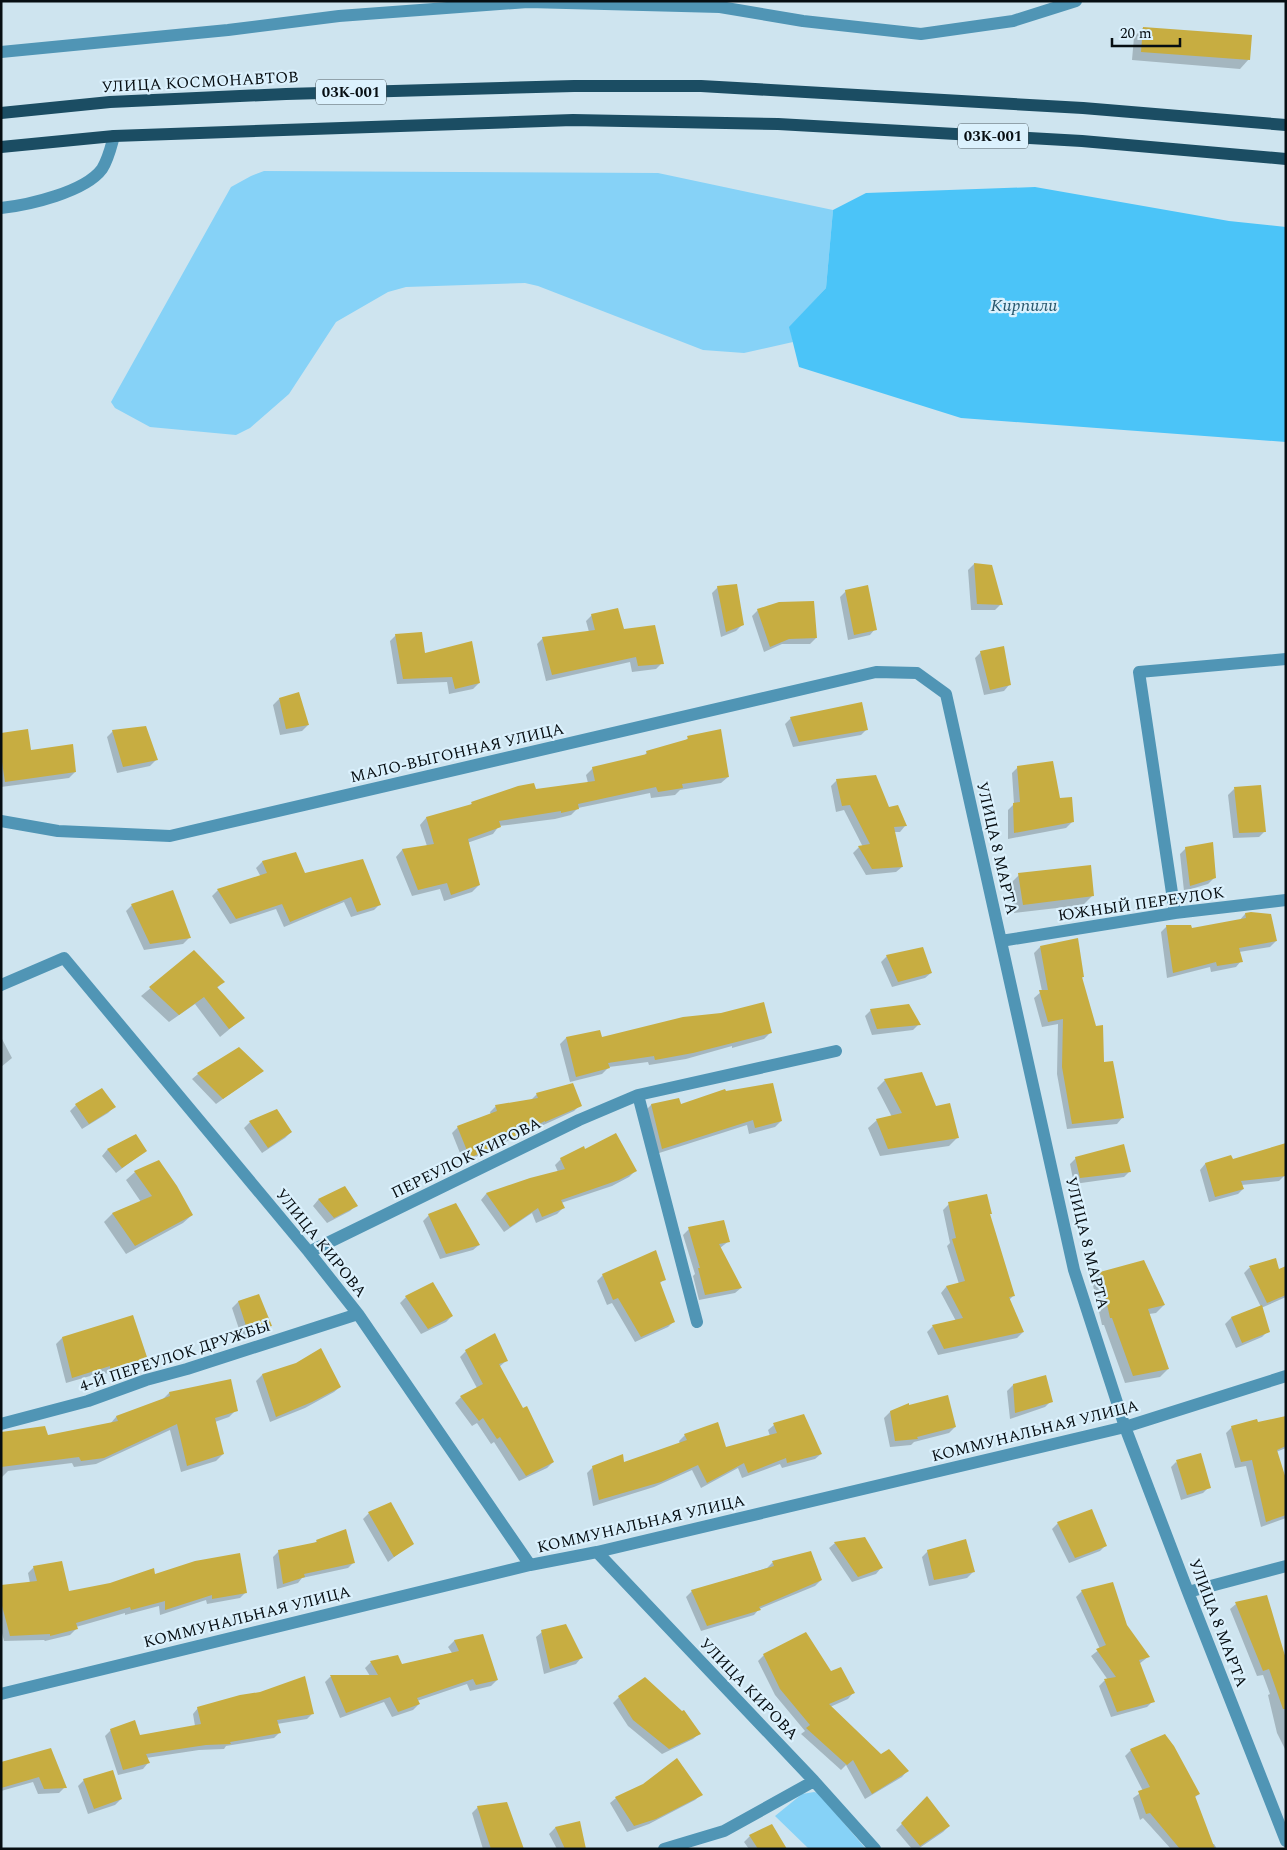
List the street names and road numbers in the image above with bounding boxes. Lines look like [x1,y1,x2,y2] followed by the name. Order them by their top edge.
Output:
[101,65,299,99] street label: УЛИЦА КОСМОНАВТОВ
[316,80,386,104] road number: 03К-001
[958,124,1028,148] road number: 03К-001
[348,717,566,789] street label: МАЛО-ВЫГОННАЯ УЛИЦА
[970,779,1024,917] street label: УЛИЦА 8 МАРТА
[1056,880,1226,928] street label: ЮЖНЫЙ ПЕРЕУЛОК
[387,1111,545,1205] street label: ПЕРЕУЛОК КИРОВА
[1059,1174,1115,1312] street label: УЛИЦА 8 МАРТА
[269,1183,373,1303] street label: УЛИЦА КИРОВА
[76,1314,274,1398] street label: 4-Й ПЕРЕУЛОК ДРУЖБЫ
[929,1394,1141,1468] street label: КОММУНАЛЬНАЯ УЛИЦА
[535,1488,747,1560] street label: КОММУНАЛЬНАЯ УЛИЦА
[1182,1555,1254,1691] street label: УЛИЦА 8 МАРТА
[141,1580,353,1654] street label: КОММУНАЛЬНАЯ УЛИЦА
[694,1632,804,1746] street label: УЛИЦА КИРОВА

